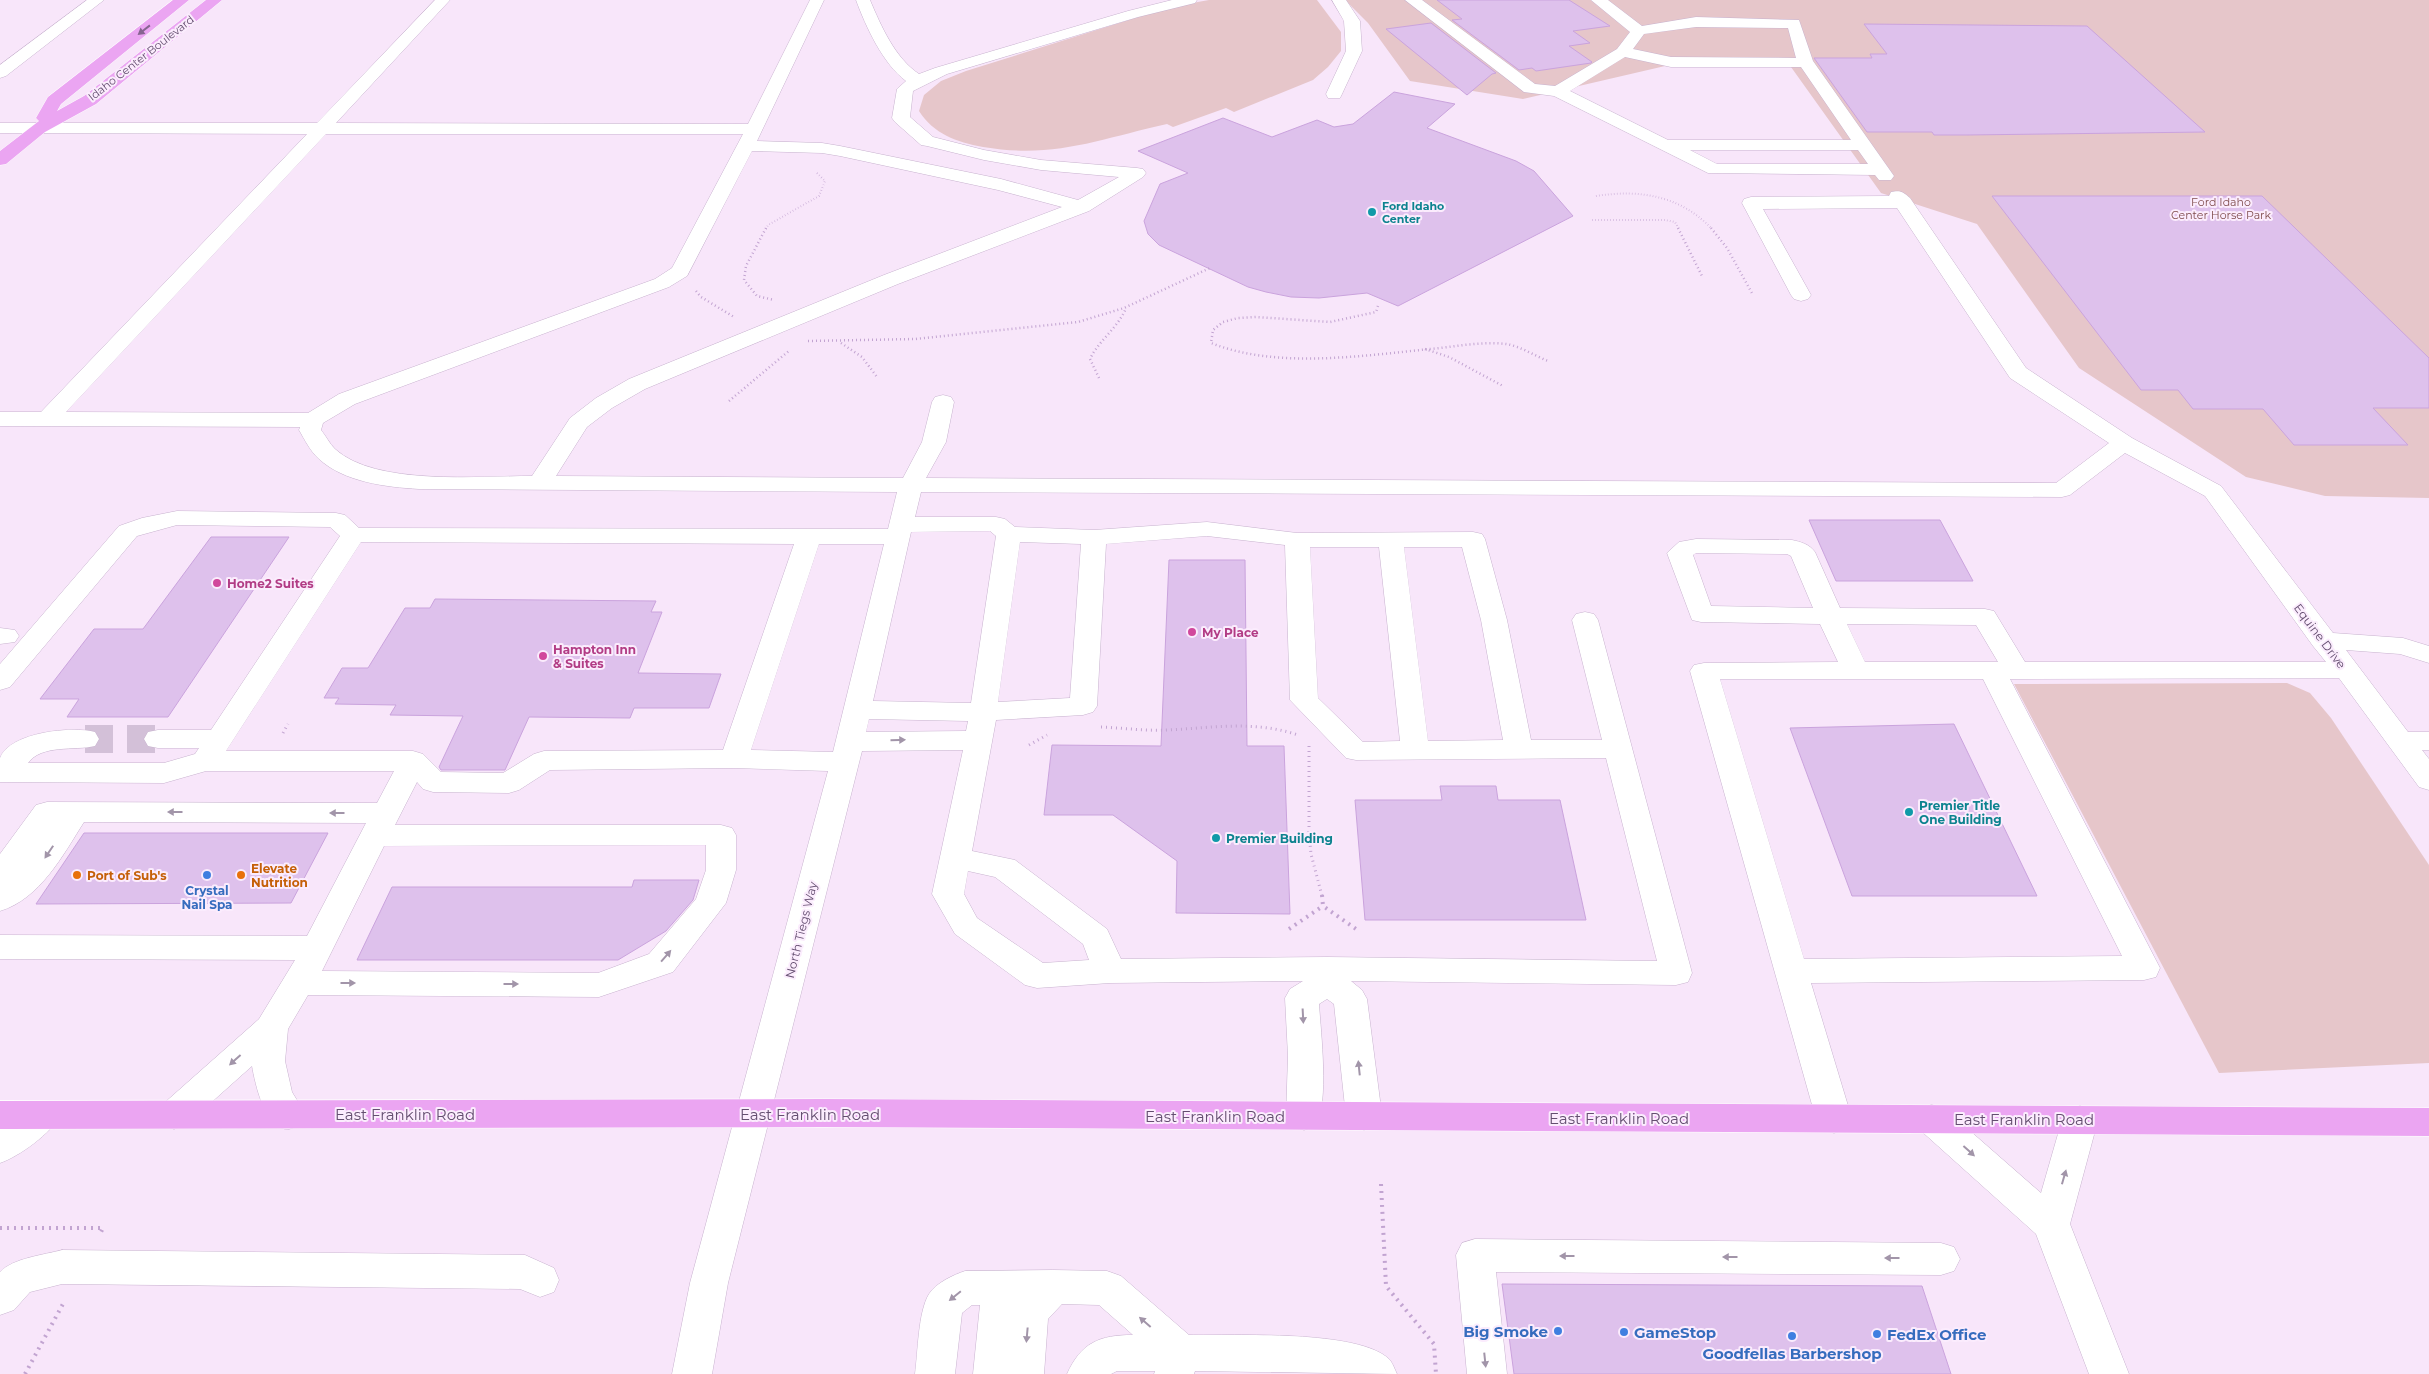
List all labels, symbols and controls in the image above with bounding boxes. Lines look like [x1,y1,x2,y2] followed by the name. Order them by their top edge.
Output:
[85,12,197,104] street label: Idaho Center Boulevard
[138,25,151,36] one-way arrow
[2171,195,2271,222] park label: Ford Idaho Center Horse Park
[1382,199,1444,226] place label: Ford Idaho Center
[1366,206,1378,218] marker: Ford Idaho Center
[227,576,314,591] place label: Home2 Suites
[211,577,223,589] marker: Home2 Suites
[2291,601,2349,671] street label: Equine Drive
[1202,625,1259,640] place label: My Place
[1186,626,1198,638] marker: My Place
[553,642,636,671] place label: Hampton Inn & Suites
[537,650,549,662] marker: Hampton Inn & Suites
[891,736,907,744] one-way arrow
[1919,798,2002,827] place label: Premier Title One Building
[1903,806,1915,818] marker: Premier Title One Building
[167,808,183,816] one-way arrow
[329,809,345,817] one-way arrow
[1226,831,1333,846] place label: Premier Building
[1210,832,1222,844] marker: Premier Building
[44,846,54,859] one-way arrow
[251,861,308,890] place label: Elevate Nutrition
[87,868,167,883] place label: Port of Sub's
[71,869,83,881] marker: Port of Sub's
[201,869,213,881] marker: Crystal Nail Spa
[235,869,247,881] marker: Elevate Nutrition
[782,880,820,980] street label: North Tiegs Way
[182,883,232,912] place label: Crystal Nail Spa
[661,950,672,963] one-way arrow
[340,979,356,987] one-way arrow
[503,980,519,988] one-way arrow
[1299,1008,1307,1024] one-way arrow
[228,1055,241,1066] one-way arrow
[1355,1060,1363,1076] one-way arrow
[335,1105,475,1124] street label: East Franklin Road
[740,1105,880,1124] street label: East Franklin Road
[1145,1107,1285,1126] street label: East Franklin Road
[1549,1109,1689,1128] street label: East Franklin Road
[1954,1110,2094,1129] street label: East Franklin Road
[1962,1145,1974,1157] one-way arrow
[2060,1169,2068,1184] one-way arrow
[1559,1252,1575,1260] one-way arrow
[1721,1253,1737,1261] one-way arrow
[1884,1254,1900,1262] one-way arrow
[949,1290,962,1301] one-way arrow
[1139,1316,1152,1327] one-way arrow
[1463,1322,1548,1341] place label: Big Smoke
[1634,1323,1716,1342] place label: GameStop
[1552,1325,1564,1337] marker: Big Smoke
[1887,1325,1986,1344] place label: FedEx Office
[1618,1326,1630,1338] marker: GameStop
[1023,1328,1031,1344] one-way arrow
[1871,1328,1883,1340] marker: FedEx Office
[1786,1330,1798,1342] marker: Goodfellas Barbershop
[1702,1344,1882,1363] place label: Goodfellas Barbershop
[1482,1353,1490,1369] one-way arrow

